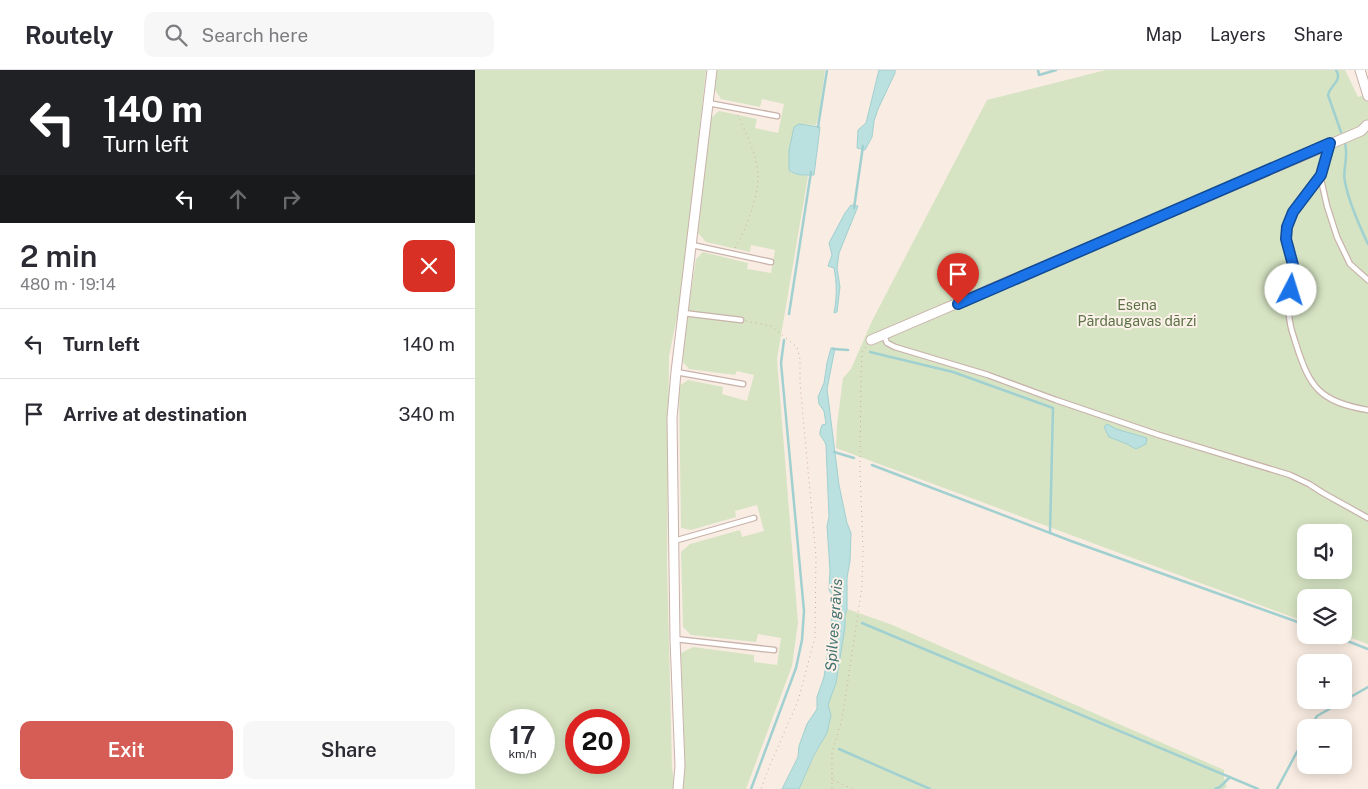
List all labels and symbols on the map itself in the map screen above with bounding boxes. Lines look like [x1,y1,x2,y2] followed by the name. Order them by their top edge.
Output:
[937,253,979,304] pin
[1264,263,1316,315] position arrow
[1078,297,1196,329] park label: Esena Pārdaugavas dārzi
[822,578,845,672] water label: Spilves grāvis
[565,709,630,774] speed limit sign: 20

